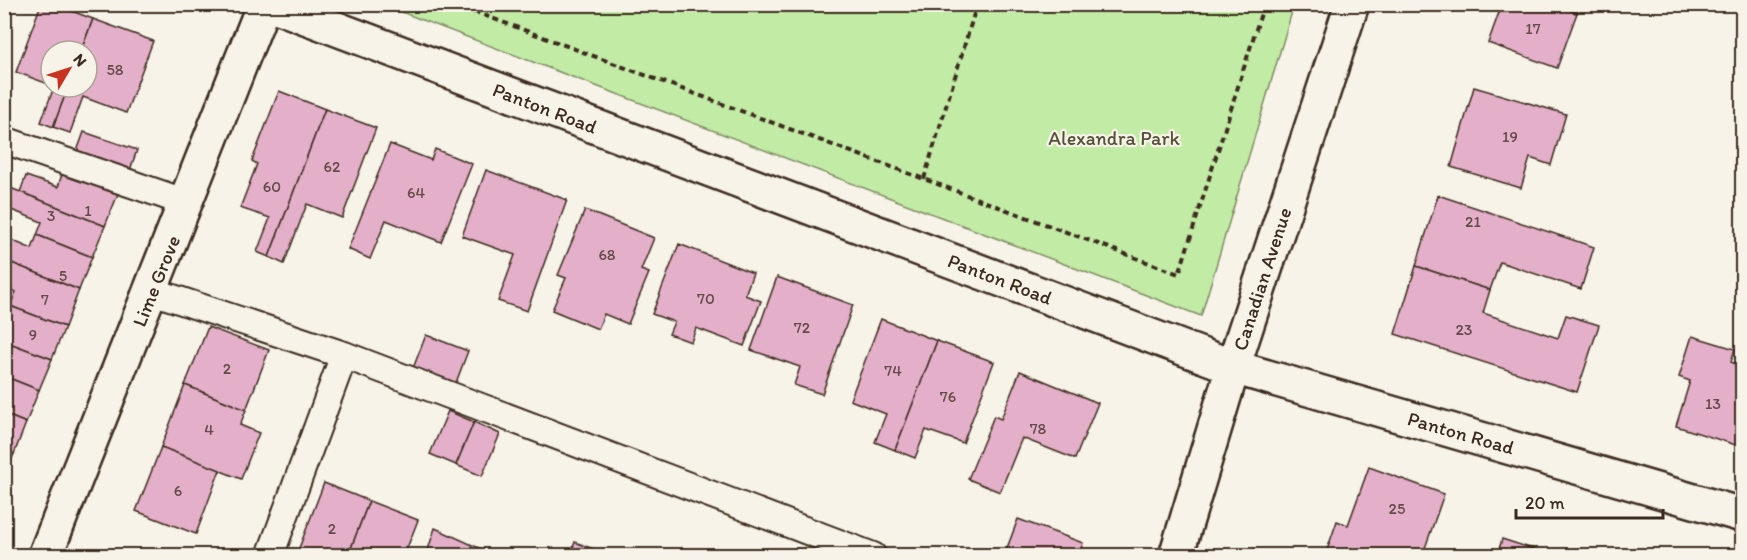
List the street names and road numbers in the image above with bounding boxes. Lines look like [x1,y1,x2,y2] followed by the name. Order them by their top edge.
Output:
[489,77,601,139] street label: Panton Road
[1228,204,1296,354] street label: Canadian Avenue
[127,232,185,330] street label: Lime Grove
[944,248,1056,310] street label: Panton Road
[1405,406,1517,460] street label: Panton Road

